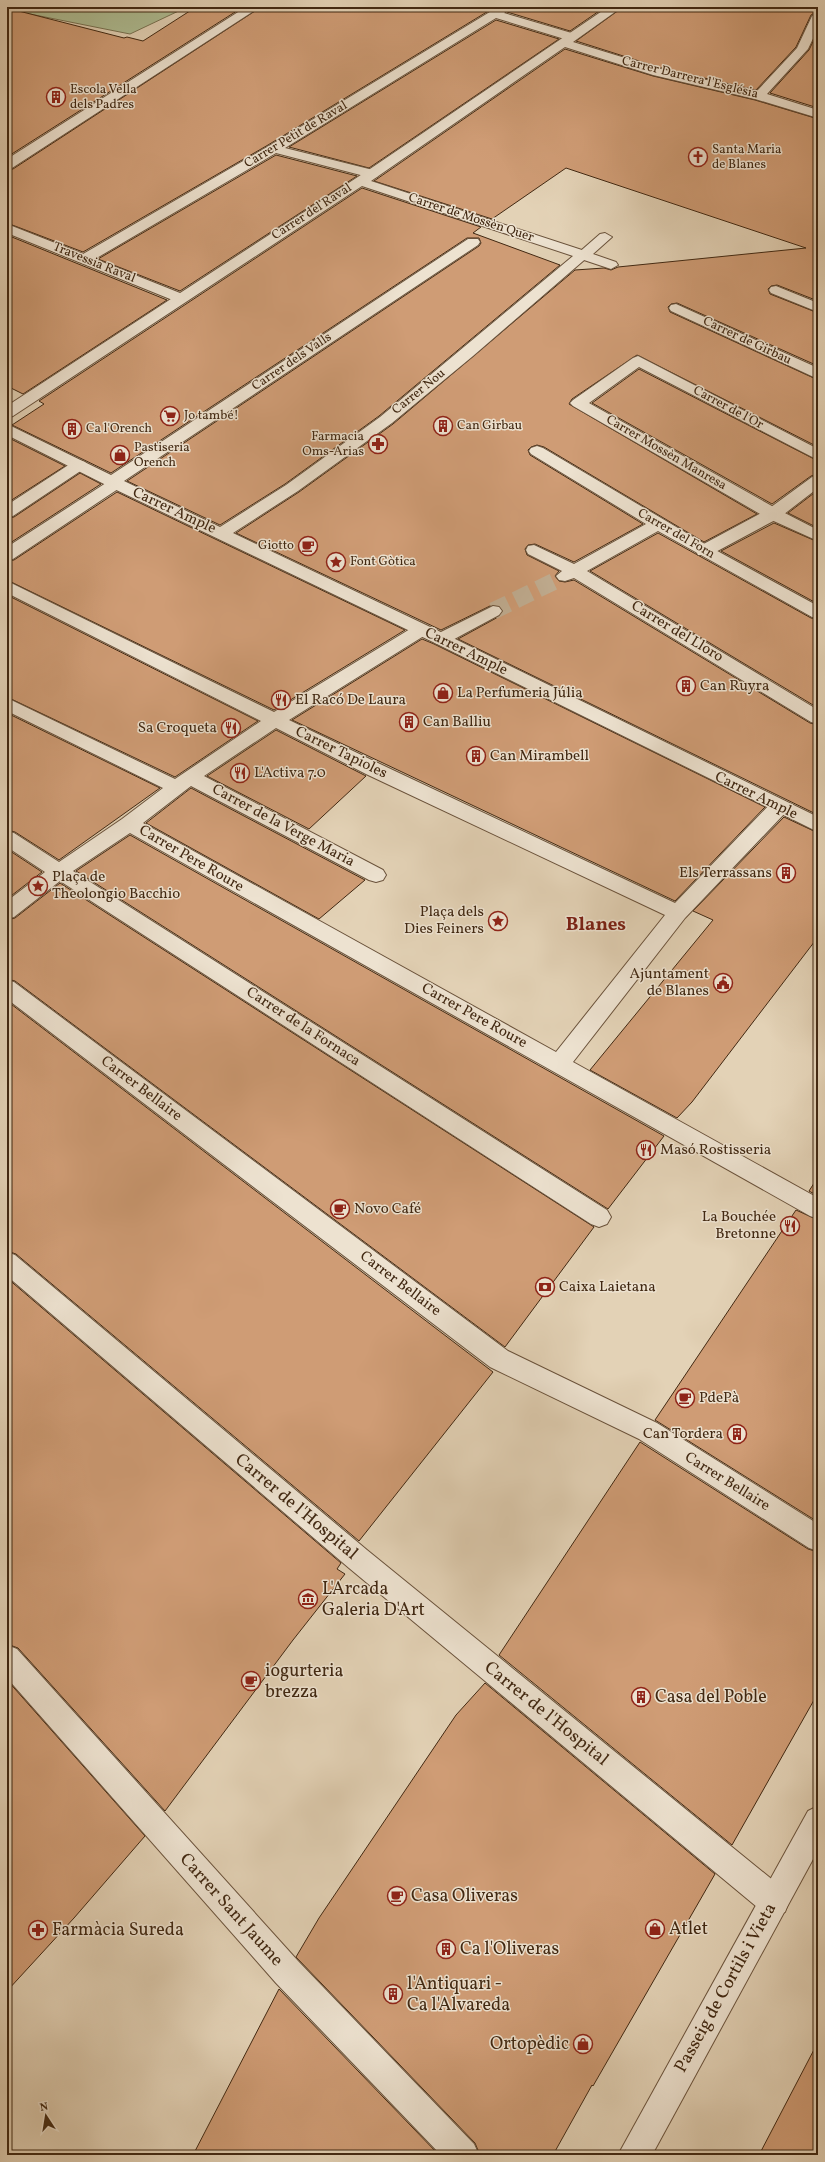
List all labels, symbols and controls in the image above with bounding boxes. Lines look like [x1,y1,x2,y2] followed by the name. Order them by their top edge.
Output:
[620,52,760,104] street label: Carrer Darrera l'Església
[70,81,137,114] place label: Escola Vella dels Padres
[45,86,67,108] building icon: Escola Vella dels Padres
[241,97,351,173] street label: Carrer Petit de Raval
[712,141,781,174] place label: Santa Maria de Blanes
[687,146,709,168] church icon: Santa Maria de Blanes
[268,179,356,245] street label: Carrer del Raval
[406,189,537,247] street label: Carrer de Mossèn Quer
[50,238,138,288] street label: Travessia Raval
[700,313,794,369] street label: Carrer de Girbau
[249,328,336,395] street label: Carrer dels Valls
[388,365,450,419] street label: Carrer Nou
[690,382,767,434] street label: Carrer de l'Or
[159,405,181,427] supermarket icon: Jo també!
[184,407,239,425] place label: Jo també!
[602,411,730,495] street label: Carrer Mossèn Manresa
[432,415,454,437] building icon: Can Girbau
[457,417,522,435] place label: Can Girbau
[61,418,83,440] building icon: Ca l'Orench
[86,420,152,438] place label: Ca l'Orench
[302,428,364,461] place label: Farmacia Oms-Arias
[367,433,389,455] pharmacy icon: Farmacia Oms-Arias
[134,439,190,472] place label: Pastiseria Orench
[109,444,131,466] shop icon: Pastiseria Orench
[129,482,219,540] street label: Carrer Ample
[634,504,718,564] street label: Carrer del Forn
[297,535,319,557] cafe icon: Giotto
[258,537,294,555] place label: Giotto
[325,551,347,573] place icon: Font Gòtica
[350,553,416,571] place label: Font Gòtica
[627,596,727,668] street label: Carrer del Lloro
[421,623,511,681] street label: Carrer Ample
[675,675,697,697] building icon: Can Ruyra
[700,676,769,697] place label: Can Ruyra
[432,682,454,704] shop icon: La Perfumeria Júlia
[457,683,583,704] place label: La Perfumeria Júlia
[270,689,292,711] restaurant icon: El Racó De Laura
[295,690,406,711] place label: El Racó De Laura
[398,711,420,733] building icon: Can Balliu
[423,712,491,733] place label: Can Balliu
[220,717,242,739] restaurant icon: Sa Croqueta
[138,718,217,739] place label: Sa Croqueta
[291,722,391,784] street label: Carrer Tapioles
[465,745,487,767] building icon: Can Mirambell
[490,746,589,767] place label: Can Mirambell
[229,762,251,784] restaurant icon: L'Activa 7.0
[254,763,326,784] place label: L'Activa 7.0
[711,767,801,825] street label: Carrer Ample
[208,779,358,873] street label: Carrer de la Verge Maria
[135,820,247,898] street label: Carrer Pere Roure
[775,862,797,884] building icon: Els Terrassans
[679,863,772,884] place label: Els Terrassans
[52,867,180,905] place label: Plaça de Theolongio Bacchio
[27,875,49,897] place icon: Plaça de Theolongio Bacchio
[404,902,484,940] place label: Plaça dels Dies Feiners
[487,910,509,932] place icon: Plaça dels Dies Feiners
[566,912,626,938] district label: Blanes
[630,964,709,1002] place label: Ajuntament de Blanes
[712,972,734,994] public building icon: Ajuntament de Blanes
[417,978,531,1054] street label: Carrer Pere Roure
[242,982,364,1072] street label: Carrer de la Fornaca
[96,1051,186,1127] street label: Carrer Bellaire
[635,1139,657,1161] restaurant icon: Masó Rostisseria
[660,1140,771,1161] place label: Masó Rostisseria
[329,1198,351,1220] cafe icon: Novo Café
[354,1199,421,1220] place label: Novo Café
[702,1207,776,1245] place label: La Bouchée Bretonne
[779,1215,801,1237] restaurant icon: La Bouchée Bretonne
[355,1246,445,1322] street label: Carrer Bellaire
[534,1276,556,1298] bank icon: Caixa Laietana
[559,1277,656,1298] place label: Caixa Laietana
[674,1387,696,1409] cafe icon: PdePà
[699,1388,739,1409] place label: PdePà
[726,1423,748,1445] building icon: Can Tordera
[643,1424,723,1445] place label: Can Tordera
[680,1447,774,1517] street label: Carrer Bellaire
[229,1448,363,1566] street label: Carrer de l'Hospital
[322,1577,425,1623] place label: L'Arcada Galeria D'Art
[297,1588,319,1610] museum icon: L'Arcada Galeria D'Art
[478,1656,614,1772] street label: Carrer de l'Hospital
[265,1659,344,1705] place label: iogurteria brezza
[240,1670,262,1692] cafe icon: iogurteria brezza
[655,1685,767,1710] place label: Casa del Poble
[630,1686,652,1708] building icon: Casa del Poble
[173,1848,289,1972] street label: Carrer Sant Jaume
[411,1884,518,1909] place label: Casa Oliveras
[386,1885,408,1907] cafe icon: Casa Oliveras
[669,1899,783,2077] street label: Passeig de Cortils i Vieta
[669,1917,708,1942] place label: Atlet
[52,1918,184,1943] place label: Farmàcia Sureda
[644,1918,666,1940] shop icon: Atlet
[27,1919,49,1941] pharmacy icon: Farmàcia Sureda
[460,1937,559,1962] place label: Ca l'Oliveras
[435,1938,457,1960] building icon: Ca l'Oliveras
[407,1972,510,2018] place label: l'Antiquari - Ca l'Alvareda
[382,1983,404,2005] building icon: l'Antiquari - Ca l'Alvareda
[490,2032,569,2057] place label: Ortopèdic
[572,2033,594,2055] shop icon: Ortopèdic
[26,2096,66,2136] north arrow
[39,2100,50,2116] text: N

